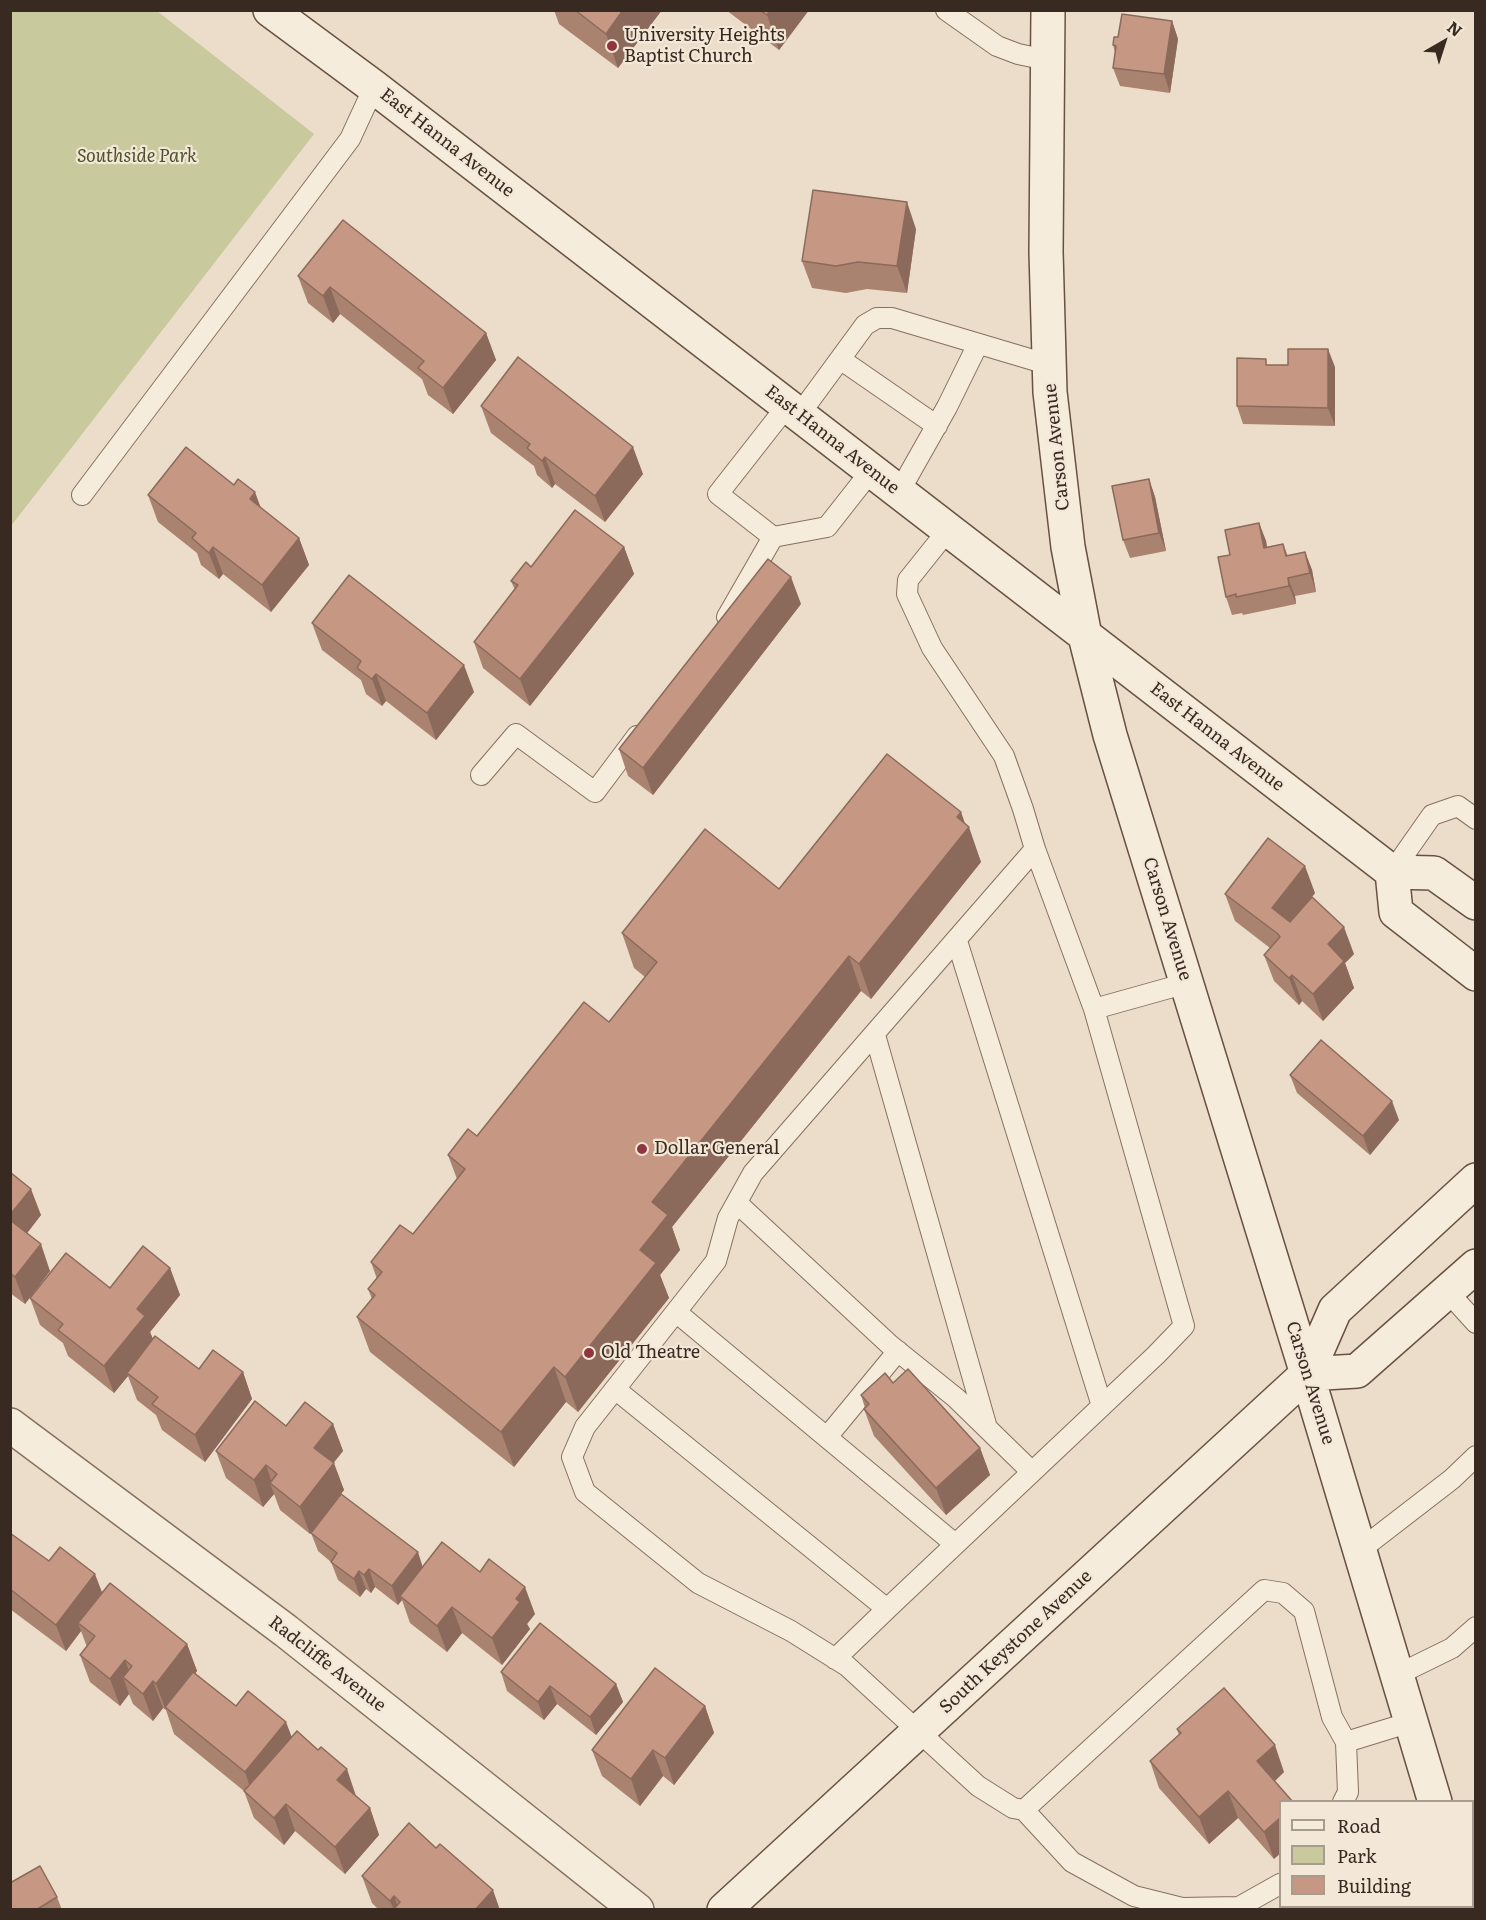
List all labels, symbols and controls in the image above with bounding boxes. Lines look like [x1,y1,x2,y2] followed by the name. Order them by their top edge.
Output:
[1414,12,1474,72] north arrow
[1443,14,1468,42] text: N
[624,25,785,68] place label: University Heights Baptist Church
[605,39,619,53] marker: University Heights Baptist Church
[376,84,518,202] street label: East Hanna Avenue
[77,146,197,168] park label: Southside Park
[761,381,903,499] street label: East Hanna Avenue
[1040,382,1074,512] street label: Carson Avenue
[1146,678,1288,796] street label: East Hanna Avenue
[1138,855,1196,983] street label: Carson Avenue
[654,1138,780,1160] place label: Dollar General
[635,1142,649,1156] marker: Dollar General
[1281,1319,1339,1447] street label: Carson Avenue
[601,1342,700,1364] place label: Old Theatre
[582,1346,596,1360] marker: Old Theatre
[935,1566,1097,1718] street label: South Keystone Avenue
[264,1611,390,1717] street label: Radcliffe Avenue
[1279,1800,1474,1908] legend
[1337,1812,1381,1839] text: Road
[1337,1842,1376,1869] text: Park
[1337,1872,1411,1899] text: Building

